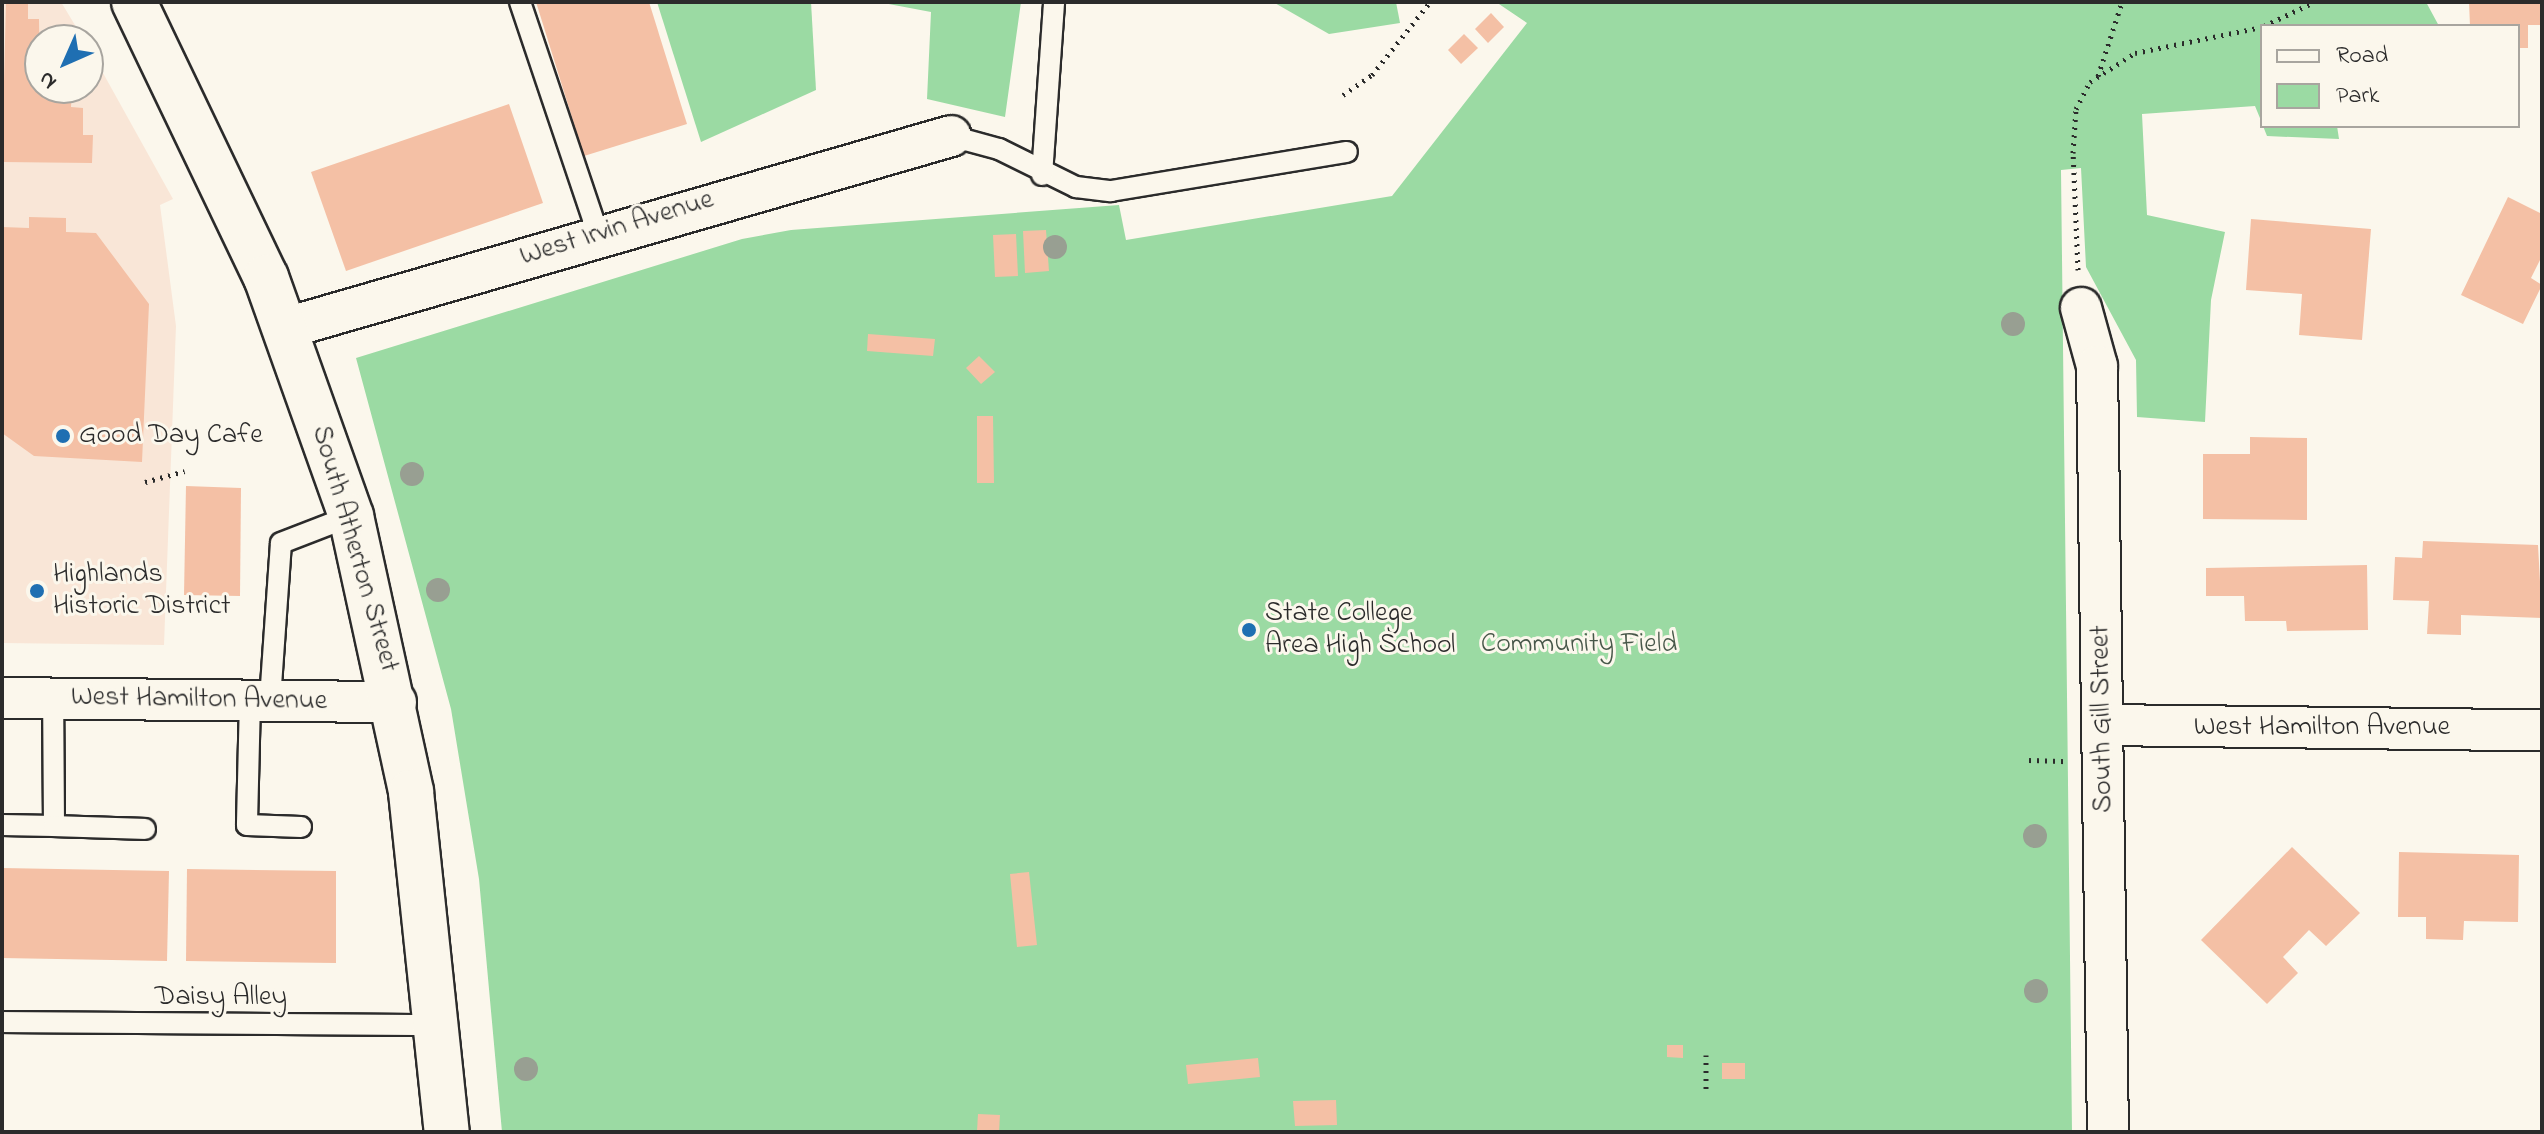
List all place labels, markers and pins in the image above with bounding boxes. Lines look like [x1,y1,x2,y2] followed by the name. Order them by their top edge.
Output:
[79,419,263,453] place label: Good Day Cafe
[54,427,72,445] marker: Good Day Cafe
[53,558,230,624] place label: Highlands Historic District
[28,582,46,600] marker: Highlands Historic District
[1265,597,1455,663] place label: State College Area High School
[1240,621,1258,639] marker: State College Area High School

